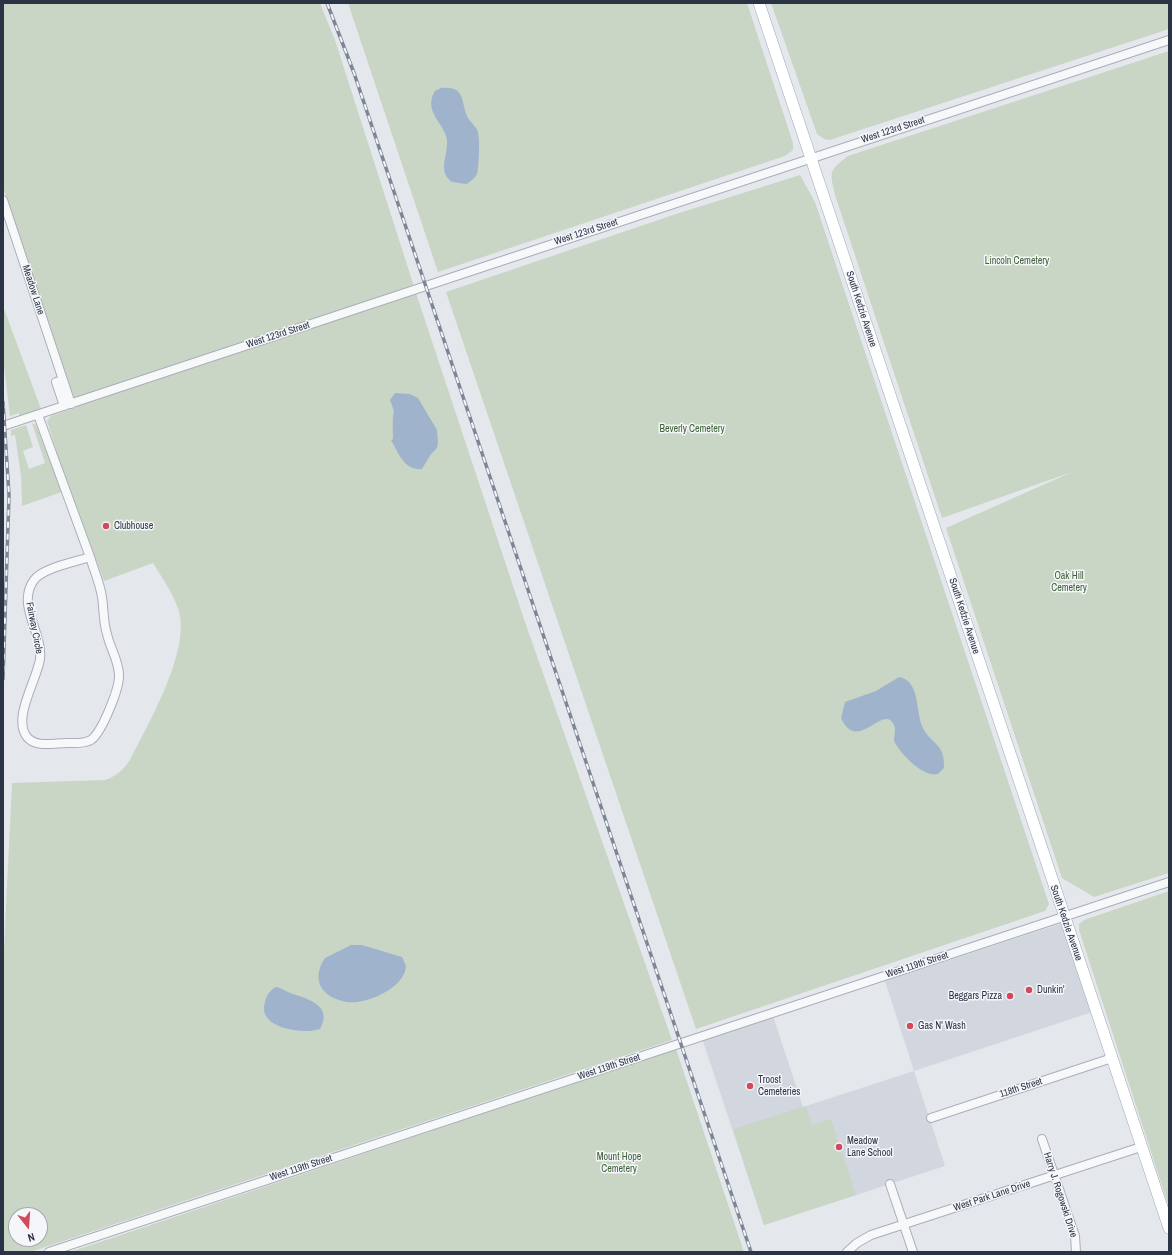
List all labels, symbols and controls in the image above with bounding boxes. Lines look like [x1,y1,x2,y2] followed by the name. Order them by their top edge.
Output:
[860,114,926,146] street label: West 123rd Street
[553,216,619,248] street label: West 123rd Street
[985,255,1049,267] park label: Lincoln Cemetery
[19,264,47,316] street label: Meadow Lane
[843,269,879,349] street label: South Kedzie Avenue
[245,319,311,351] street label: West 123rd Street
[659,423,725,435] park label: Beverly Cemetery
[114,520,153,532] place label: Clubhouse
[101,521,111,531] marker: Clubhouse
[1051,570,1087,594] park label: Oak Hill Cemetery
[946,576,982,656] street label: South Kedzie Avenue
[23,601,45,655] street label: Fairway Circle
[1047,884,1085,962] street label: South Kedzie Avenue
[884,949,950,981] street label: West 119th Street
[1037,984,1065,996] place label: Dunkin'
[1024,985,1034,995] marker: Dunkin'
[949,990,1002,1002] place label: Beggars Pizza
[1005,991,1015,1001] marker: Beggars Pizza
[918,1020,966,1032] place label: Gas N' Wash
[905,1021,915,1031] marker: Gas N' Wash
[576,1051,642,1083] street label: West 119th Street
[758,1074,800,1098] place label: Troost Cemeteries
[998,1075,1044,1101] street label: 118th Street
[745,1081,755,1091] marker: Troost Cemeteries
[847,1135,893,1158] place label: Meadow Lane School
[834,1142,844,1152] marker: Meadow Lane School
[597,1151,641,1174] park label: Mount Hope Cemetery
[1041,1151,1079,1239] street label: Harry J. Rogowski Drive
[268,1152,334,1184] street label: West 119th Street
[952,1178,1032,1214] street label: West Park Lane Drive
[8,1207,48,1247] north arrow
[26,1230,36,1245] text: N

